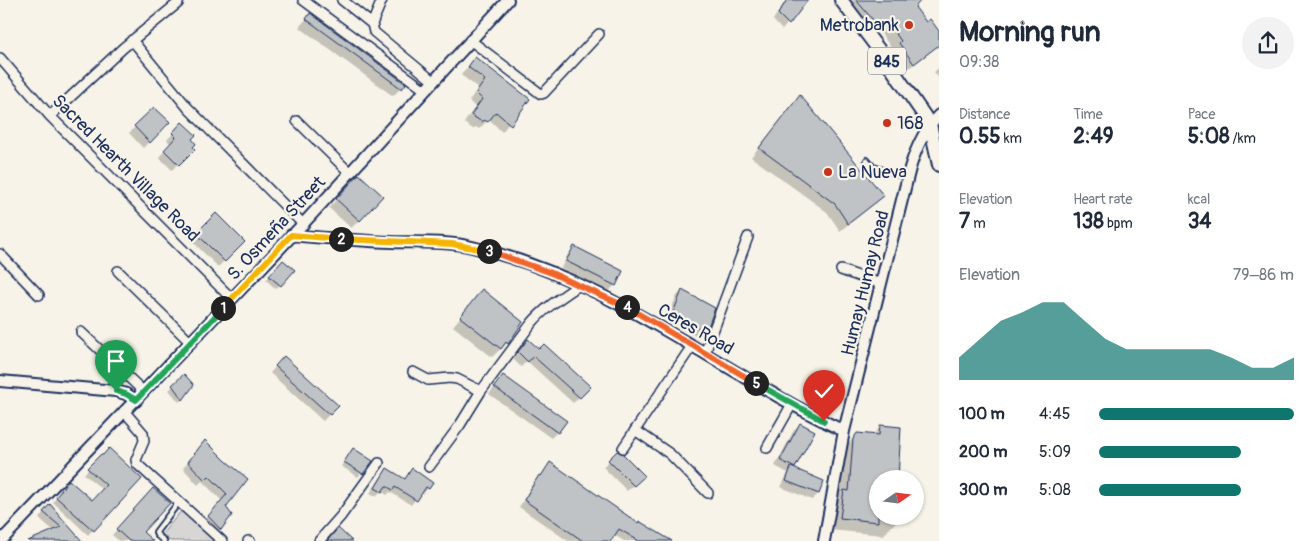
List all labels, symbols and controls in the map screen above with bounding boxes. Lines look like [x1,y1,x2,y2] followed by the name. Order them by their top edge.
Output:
[820,14,899,37] place label: Metrobank
[959,15,1101,50] text: Morning run
[1242,17,1294,69] button: share
[903,19,915,31] marker: Metrobank
[868,48,906,74] road number: 845
[959,52,999,72] text: 09:38
[47,90,204,247] street label: Sacred Hearth Village Road
[959,106,1010,123] text: Distance
[1073,106,1103,123] text: Time
[1188,106,1215,123] text: Pace
[897,112,924,135] place label: 168
[881,117,893,129] marker: 168
[959,123,1001,150] text: 0.55
[1073,123,1114,150] text: 2:49
[1188,123,1230,150] text: 5:08
[1001,130,1022,147] text: km
[1230,130,1256,147] text: /km
[838,161,907,184] place label: La Nueva
[822,166,834,178] marker: La Nueva
[222,171,331,285] street label: S. Osmeña Street
[959,191,1012,208] text: Elevation
[1073,191,1132,208] text: Heart rate
[1188,191,1210,208] text: kcal
[836,208,895,358] street label: Humay Humay Road
[959,208,970,235] text: 7
[1073,208,1104,235] text: 138
[1188,208,1212,235] text: 34
[970,215,986,232] text: m
[1104,215,1133,232] text: bpm
[328,226,354,252] pin: 2
[338,231,345,248] text: 2
[476,238,502,264] pin: 3
[486,243,493,260] text: 3
[959,265,1020,285] text: Elevation
[1233,265,1294,285] text: 79–86 m
[614,294,640,320] pin: 4
[210,296,236,320] pin: 1
[654,298,738,360] street label: Ceres Road
[623,299,632,316] text: 4
[221,300,226,317] text: 1
[95,340,137,391] pin
[102,347,130,375] icon: arrive
[744,370,768,396] pin: 5
[803,370,845,421] pin
[753,375,760,392] text: 5
[810,377,838,405] icon: check
[959,404,1005,424] text: 100 m
[1039,404,1071,424] text: 4:45
[959,442,1007,462] text: 200 m
[1039,442,1071,462] text: 5:09
[869,470,924,525] north arrow
[869,470,924,525] map controls
[959,480,1007,500] text: 300 m
[1039,480,1071,500] text: 5:08

